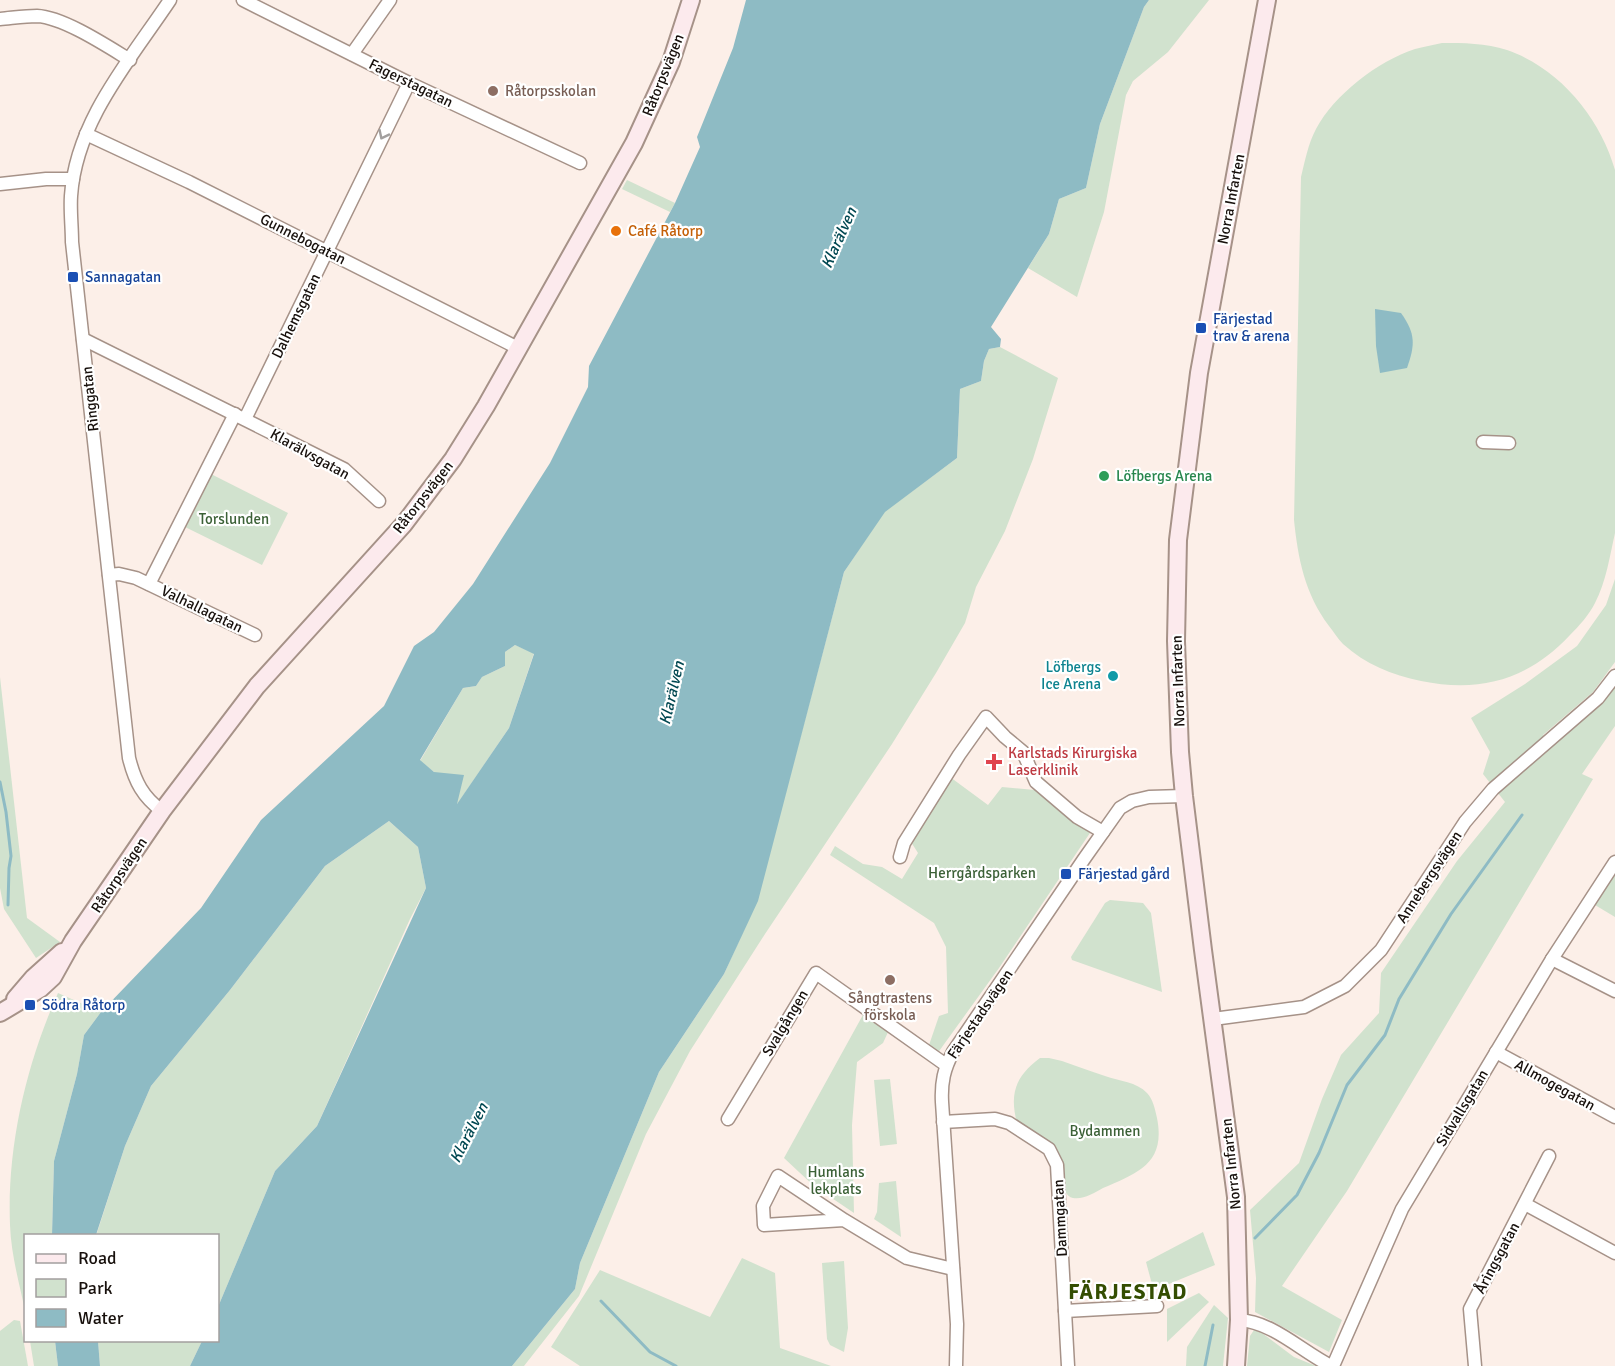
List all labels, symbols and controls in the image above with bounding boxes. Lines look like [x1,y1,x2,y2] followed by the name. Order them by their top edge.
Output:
[638,31,688,119] street label: Råtorpsvägen
[366,55,456,111] street label: Fagerstagatan
[505,82,596,100] place label: Råtorpsskolan
[486,84,500,98] marker: Råtorpsskolan
[379,129,391,140] one-way arrow
[1213,152,1249,246] street label: Norra Infarten
[817,203,862,272] water label: Klarälven
[257,210,349,268] street label: Gunnebogatan
[628,222,703,240] place label: Café Råtorp
[609,224,623,238] marker: Café Råtorp
[85,268,161,286] place label: Sannagatan
[66,270,80,284] marker: Sannagatan
[268,271,324,361] street label: Dalhemsgatan
[1213,310,1290,345] place label: Färjestad trav & arena
[1194,321,1208,335] marker: Färjestad trav & arena
[78,365,102,433] street label: Ringgatan
[267,425,353,483] street label: Klarälvsgatan
[389,457,457,537] street label: Råtorpsvägen
[1116,467,1212,485] place label: Löfbergs Arena
[1097,469,1111,483] marker: Löfbergs Arena
[199,510,269,528] park label: Torslunden
[158,582,246,636] street label: Valhallagatan
[1167,635,1189,727] street label: Norra Infarten
[655,658,689,727] water label: Klarälven
[1041,658,1101,693] place label: Löfbergs Ice Arena
[1106,669,1120,683] marker: Löfbergs Ice Arena
[1008,744,1137,779] place label: Karlstads Kirurgiska Laserklinik
[985,753,1003,771] marker: Karlstads Kirurgiska Laserklinik
[1393,828,1465,926] street label: Annebergsvägen
[87,834,151,916] street label: Råtorpsvägen
[928,864,1036,882] park label: Herrgårdsparken
[1078,865,1170,883] place label: Färjestad gård
[1059,867,1073,881] marker: Färjestad gård
[943,966,1017,1062] street label: Färjestadsvägen
[883,973,897,987] marker: Sångtrastens förskola
[758,987,812,1059] street label: Svalgången
[848,989,933,1024] place label: Sångtrastens förskola
[42,996,125,1014] place label: Södra Råtorp
[23,998,37,1012] marker: Södra Råtorp
[1512,1055,1598,1115] street label: Allmogegatan
[1432,1066,1492,1150] street label: Sidvallsgatan
[445,1099,493,1166] water label: Klarälven
[1217,1117,1245,1211] street label: Norra Infarten
[1070,1122,1140,1140] park label: Bydammen
[807,1163,865,1198] park label: Humlans lekplats
[1049,1179,1071,1257] street label: Dammgatan
[1471,1219,1523,1297] street label: Åringsgatan
[24,1234,219,1342] legend
[78,1247,117,1269] text: Road
[78,1277,113,1299] text: Park
[1068,1279,1188,1305] district label: FÄRJESTAD
[78,1307,124,1329] text: Water

